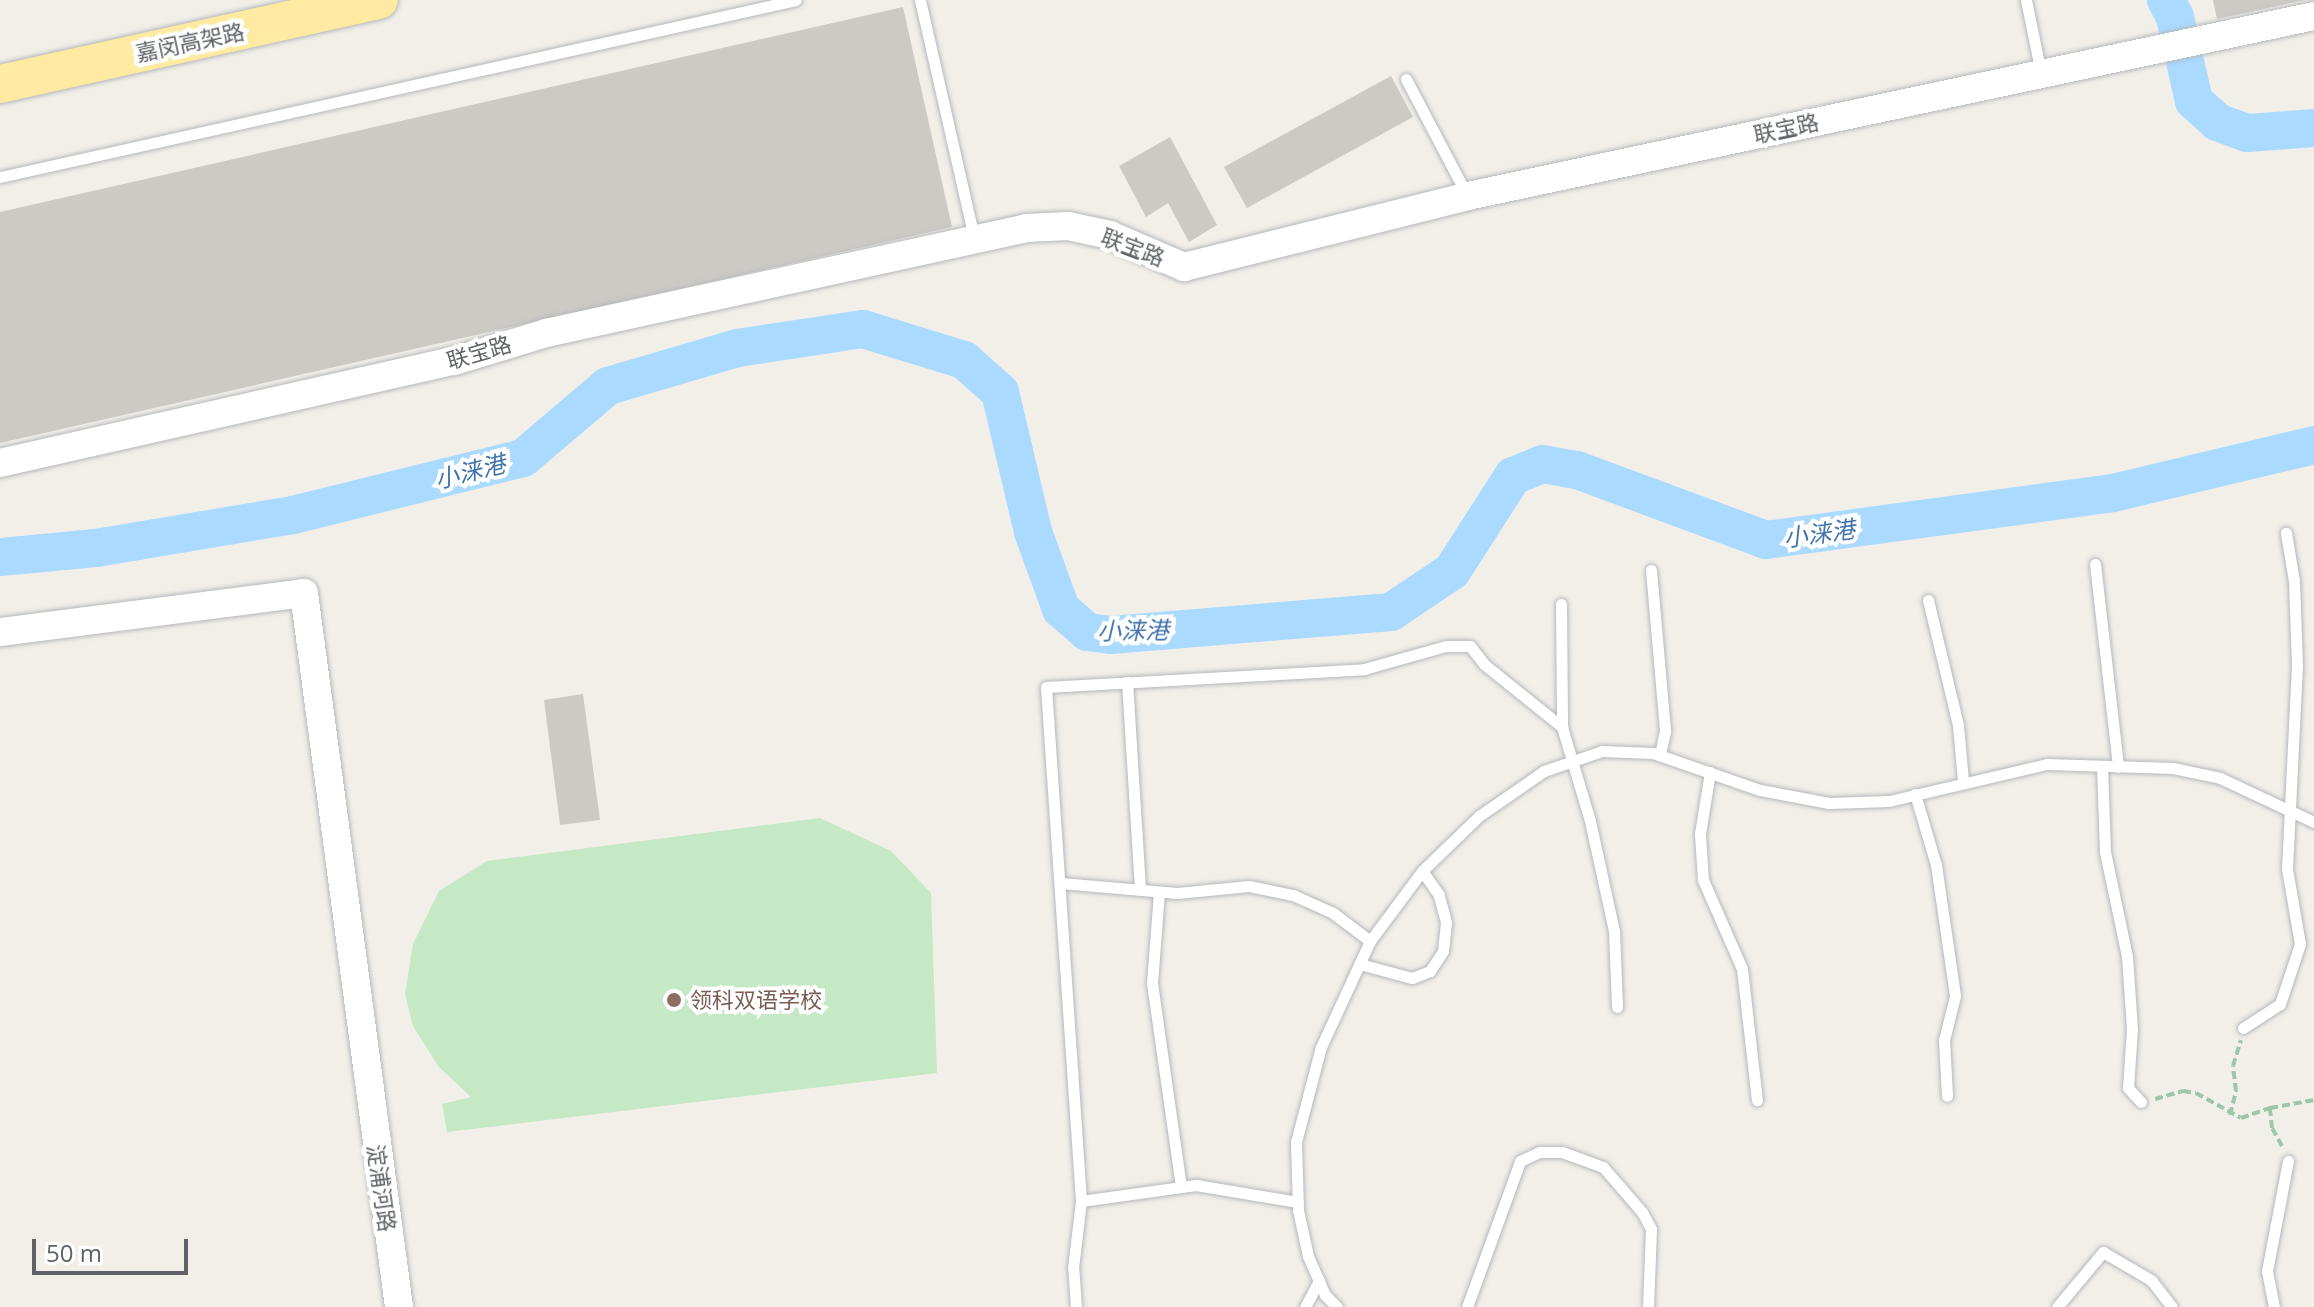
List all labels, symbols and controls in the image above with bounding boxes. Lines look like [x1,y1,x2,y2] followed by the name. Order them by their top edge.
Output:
[133,18,247,66] street label: 嘉闵高架路
[1751,108,1821,148] street label: 联宝路
[1097,223,1169,271] street label: 联宝路
[444,330,514,374] street label: 联宝路
[432,448,508,494] water label: 小涞港
[1781,514,1857,552] water label: 小涞港
[1097,615,1169,645] water label: 小涞港
[690,987,822,1013] place label: 领科双语学校
[665,991,683,1009] marker: 领科双语学校
[363,1143,401,1233] street label: 淀浦河路
[36,1223,192,1273] scale bar
[46,1236,102,1269] text: 50 m

